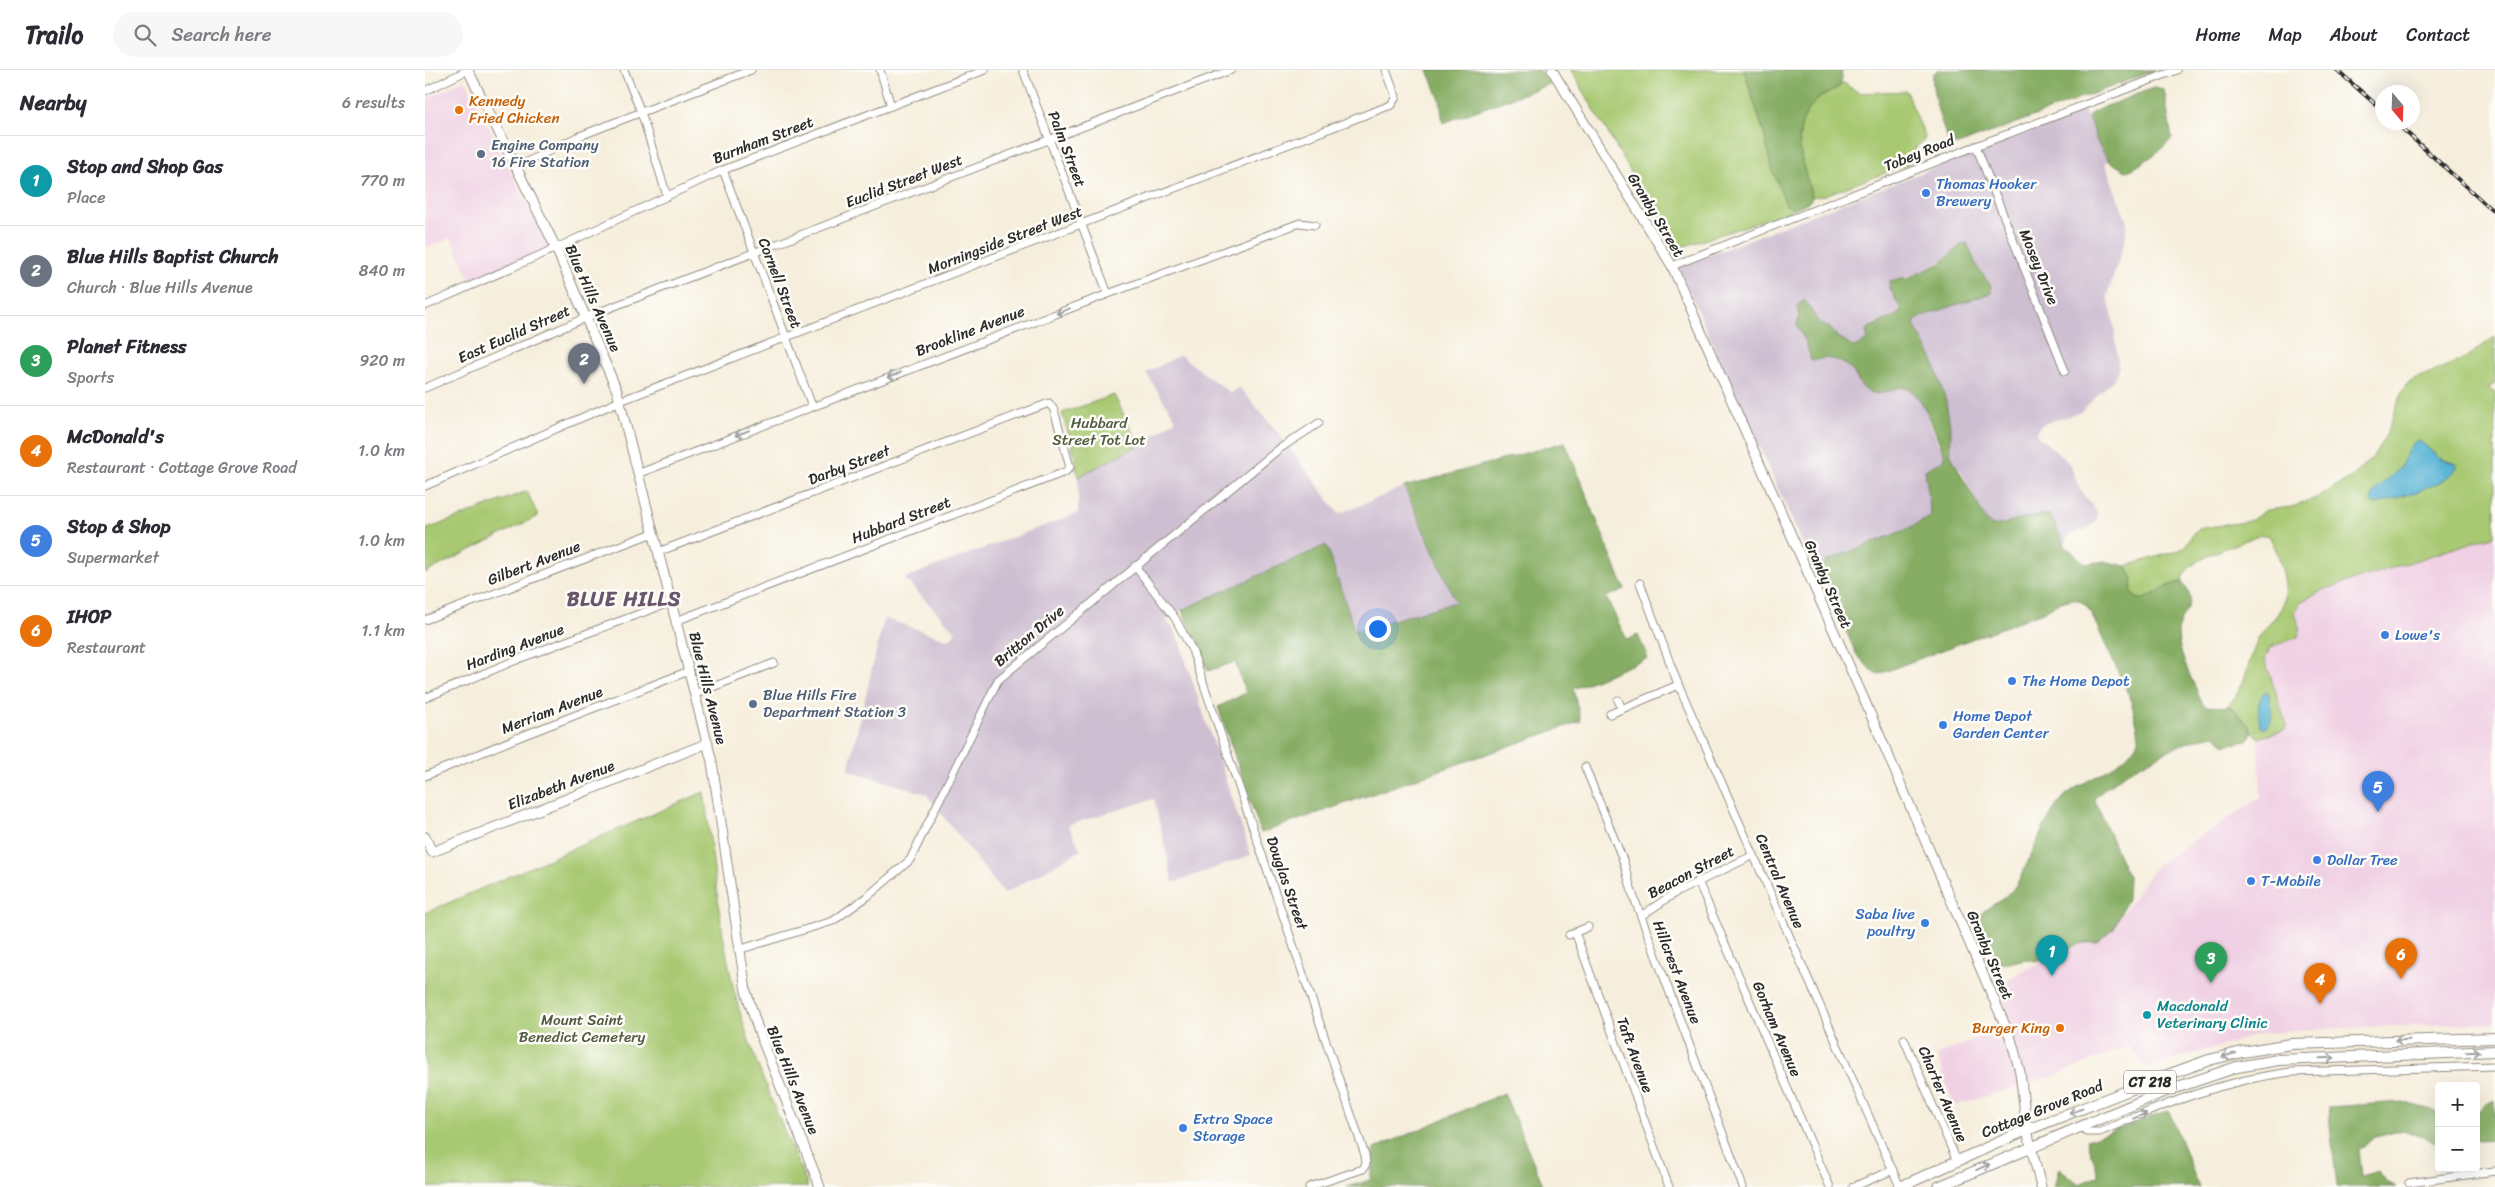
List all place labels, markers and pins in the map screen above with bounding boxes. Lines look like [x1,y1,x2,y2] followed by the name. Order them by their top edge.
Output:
[469,88,560,131] place label: Kennedy Fried Chicken
[453,104,465,116] marker: Kennedy Fried Chicken
[491,132,599,175] place label: Engine Company 16 Fire Station
[475,148,487,160] marker: Engine Company 16 Fire Station
[1936,171,2037,214] place label: Thomas Hooker Brewery
[1920,187,1932,199] marker: Thomas Hooker Brewery
[568,343,600,384] pin: 2
[2395,622,2440,648] place label: Lowe's
[2379,629,2391,641] marker: Lowe's
[2022,668,2130,694] place label: The Home Depot
[2006,675,2018,687] marker: The Home Depot
[763,682,906,725] place label: Blue Hills Fire Department Station 3
[747,698,759,710] marker: Blue Hills Fire Department Station 3
[1953,703,2050,746] place label: Home Depot Garden Center
[1937,719,1949,731] marker: Home Depot Garden Center
[2362,771,2394,812] pin: 5
[2327,847,2398,873] place label: Dollar Tree
[2311,854,2323,866] marker: Dollar Tree
[2261,868,2321,894] place label: T-Mobile
[2245,875,2257,887] marker: T-Mobile
[1855,901,1915,944] place label: Saba live poultry
[1919,917,1931,929] marker: Saba live poultry
[2036,935,2068,976] pin: 1
[2385,938,2417,979] pin: 6
[2195,942,2227,983] pin: 3
[2304,963,2336,1004] pin: 4
[2157,993,2268,1036] place label: Macdonald Veterinary Clinic
[2141,1009,2153,1021] marker: Macdonald Veterinary Clinic
[1972,1015,2050,1041] place label: Burger King
[2054,1022,2066,1034] marker: Burger King
[1193,1106,1273,1149] place label: Extra Space Storage
[1177,1122,1189,1134] marker: Extra Space Storage

